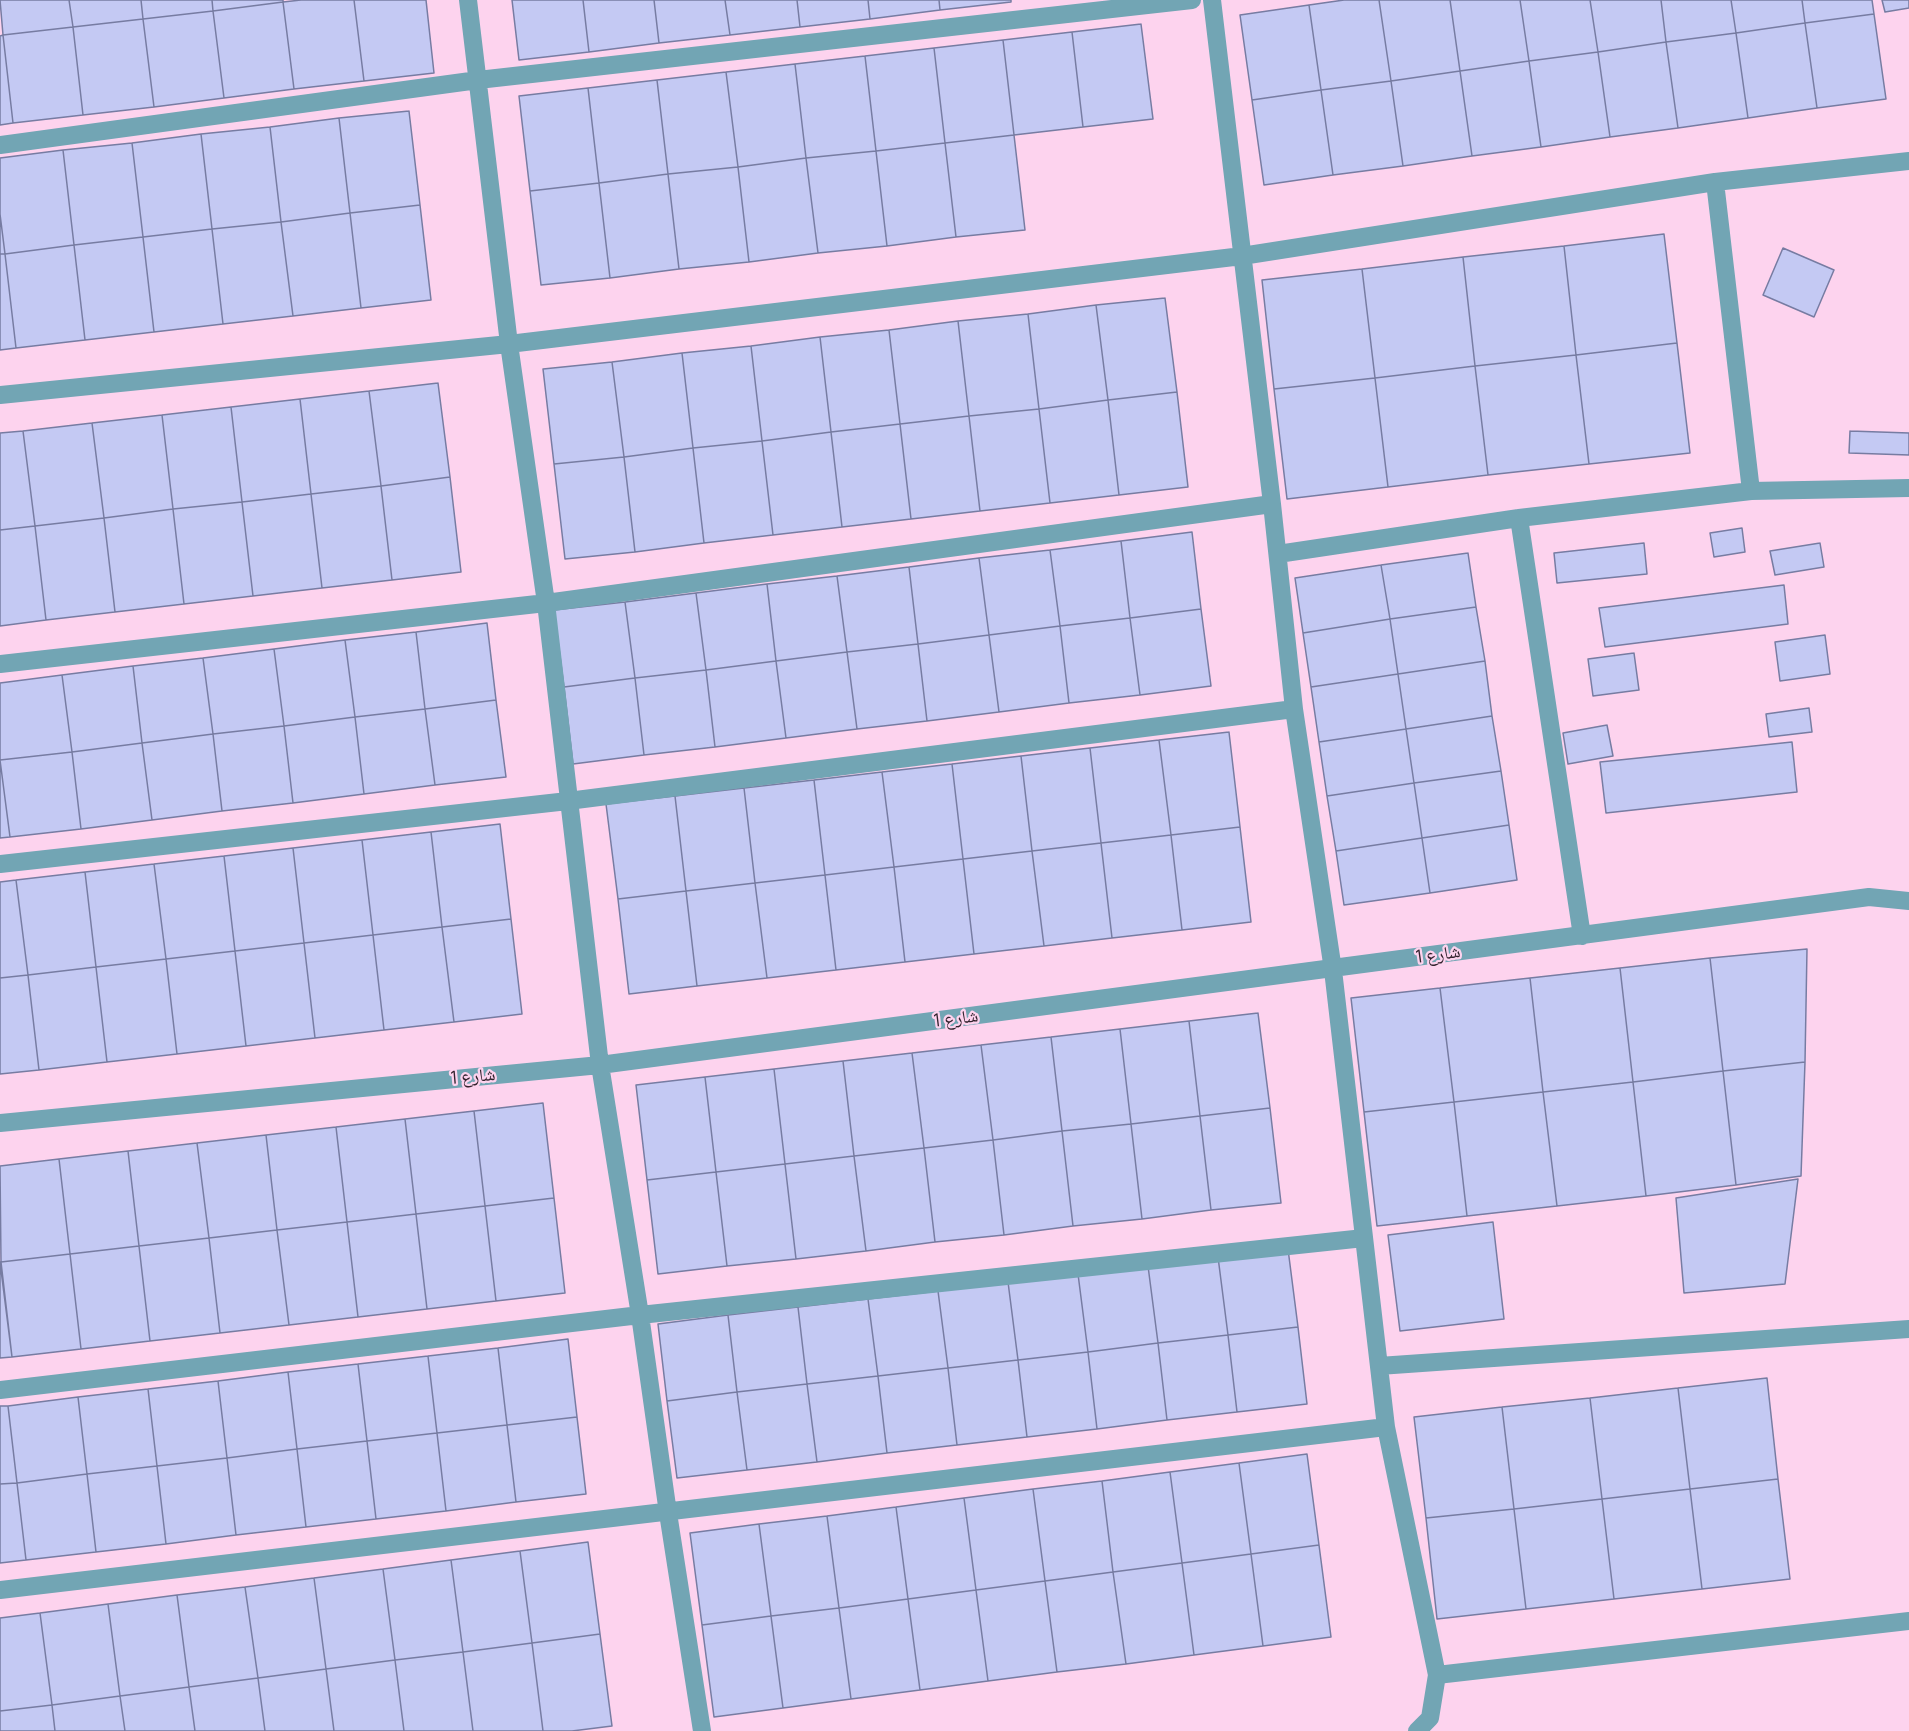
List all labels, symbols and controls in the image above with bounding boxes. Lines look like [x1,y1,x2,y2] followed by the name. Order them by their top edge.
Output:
[1414,941,1462,969] street label: شارع 1
[932,1006,980,1032] street label: شارع 1
[450,1064,496,1090] street label: شارع 1

